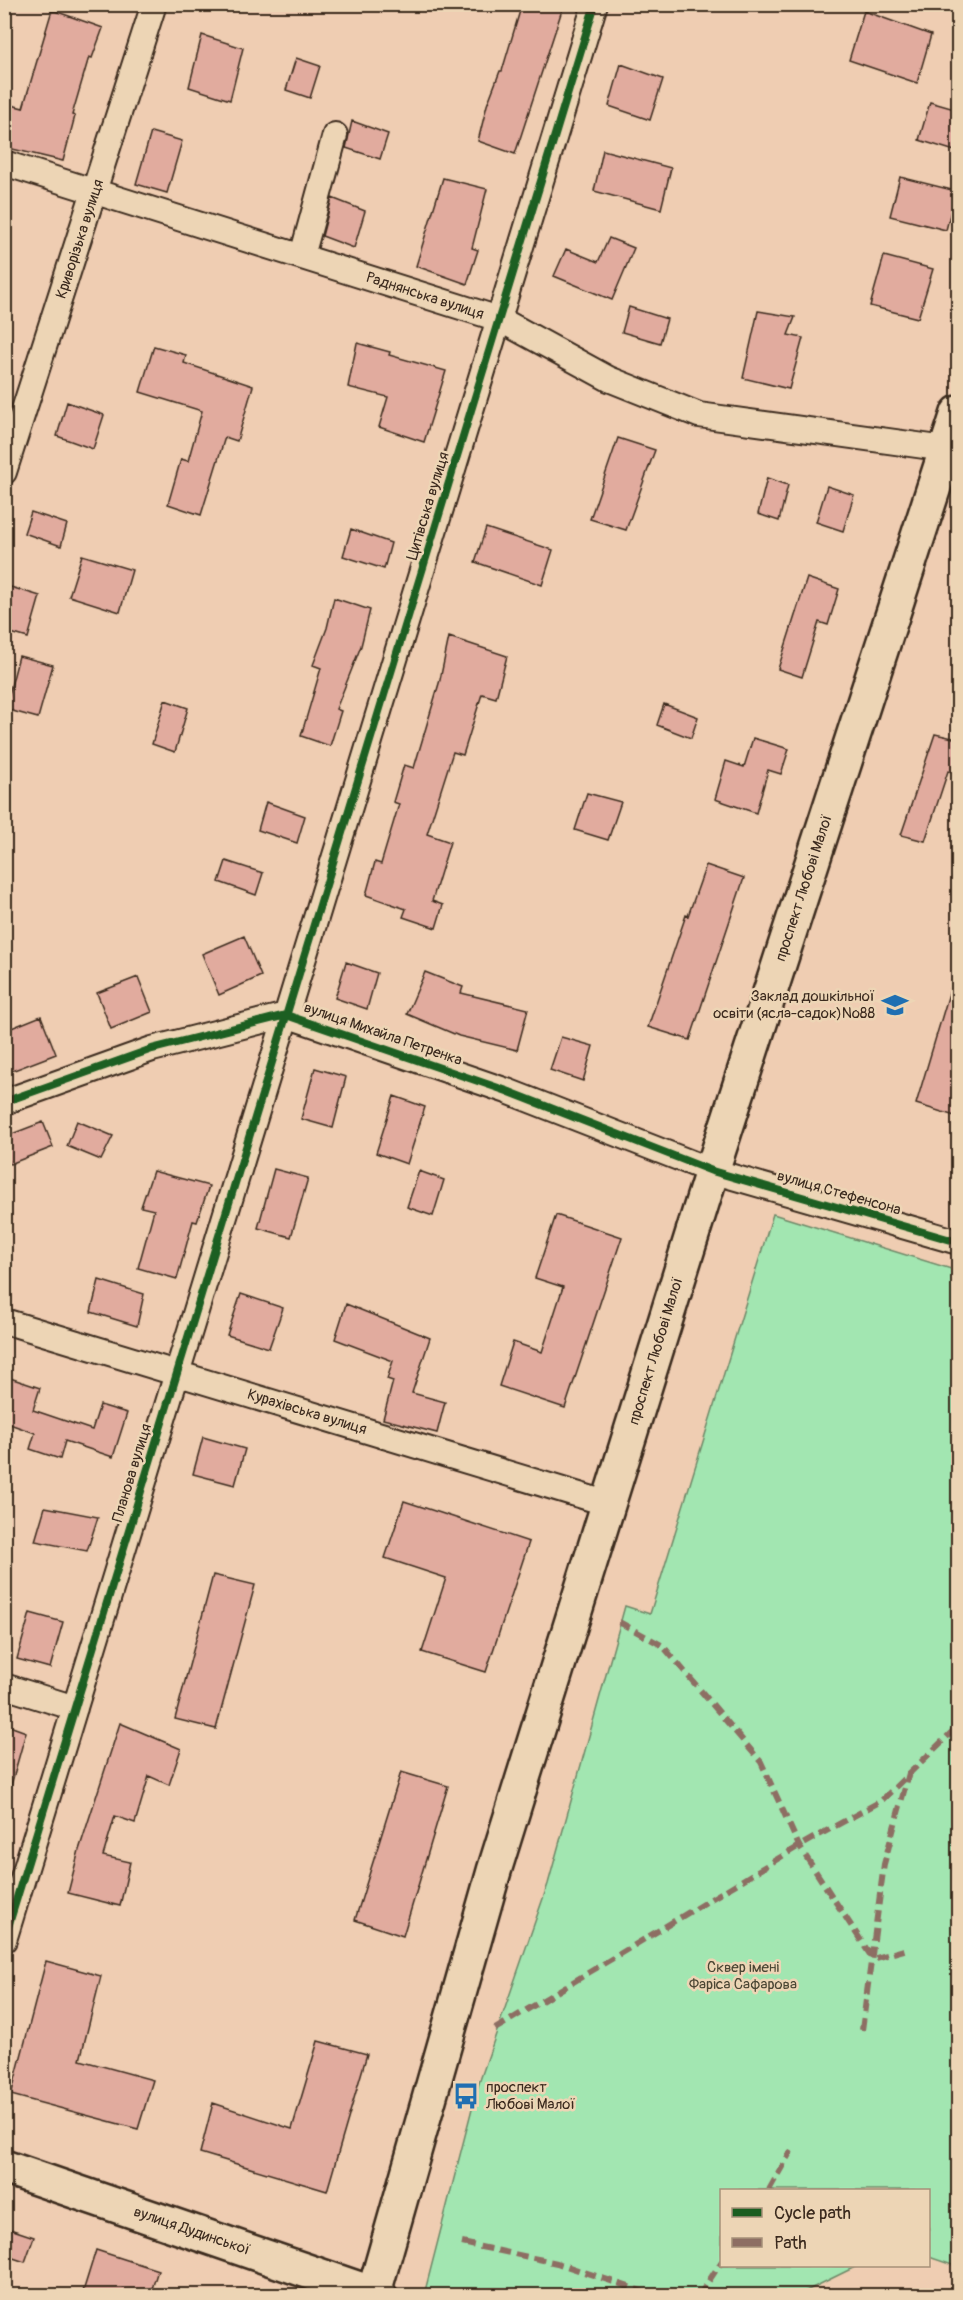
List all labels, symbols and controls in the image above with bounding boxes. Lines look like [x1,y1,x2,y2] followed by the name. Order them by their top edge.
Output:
[52,177,108,301] street label: Криворізька вулиця
[364,268,486,324] street label: Раднянська вулиця
[403,450,453,562] street label: Цитівська вулиця
[771,812,837,964] street label: проспект Любові Малої
[713,987,875,1023] place label: Заклад дошкільної освіти (ясла-садок)№88
[880,990,910,1020] school or university icon: Заклад дошкільної освіти (ясла-садок)№88
[301,998,465,1070] street label: вулиця Михайла Петренка
[775,1166,903,1220] street label: вулиця Стефенсона
[624,1275,688,1427] street label: проспект Любові Малої
[245,1385,369,1439] street label: Курахівська вулиця
[108,1422,156,1524] street label: Планова вулиця
[689,1958,797,1994] park label: Сквер імені Фаріса Сафарова
[485,2078,575,2114] place label: проспект Любові Малої
[451,2081,481,2111] bus stop icon: проспект Любові Малої
[720,2189,930,2267] legend
[131,2202,253,2260] street label: вулиця Дудинської
[774,2202,851,2225] text: Cycle path
[774,2232,807,2255] text: Path

